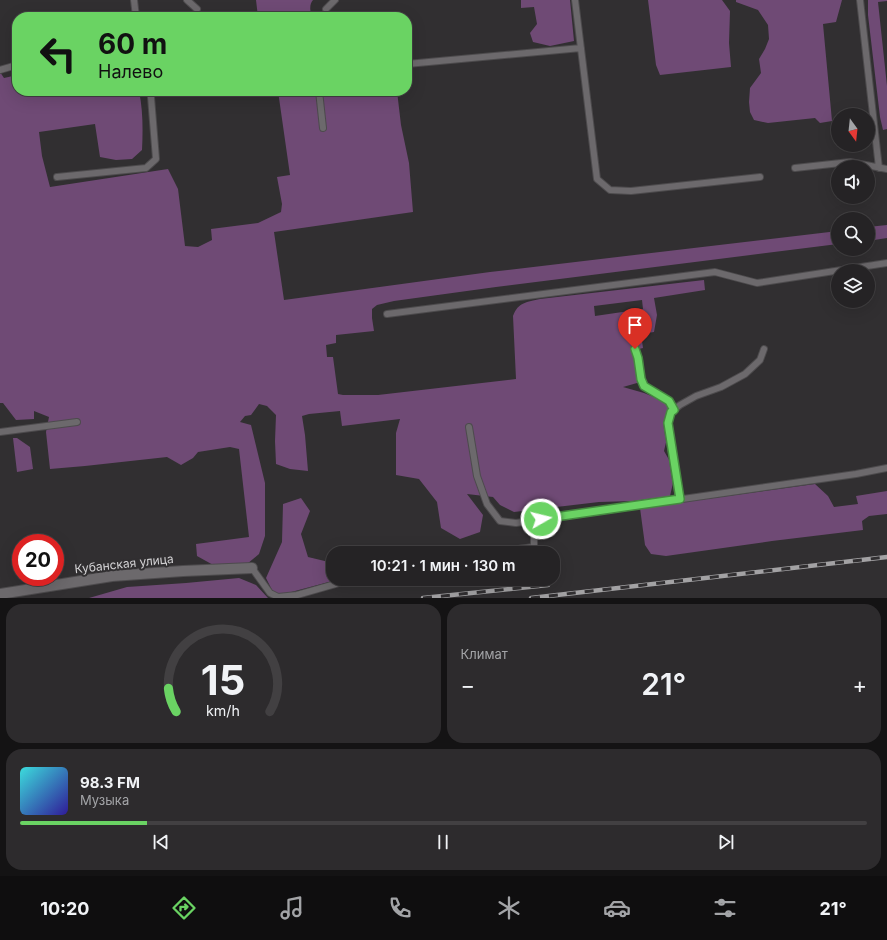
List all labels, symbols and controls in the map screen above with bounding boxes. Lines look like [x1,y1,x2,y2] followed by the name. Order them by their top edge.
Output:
[98,27,167,61] text: 60 m
[32,28,84,80] icon: left
[98,61,163,82] text: Налево
[831,108,875,152] north arrow
[831,108,875,308] map controls
[831,160,875,204] button: sound
[831,212,875,256] button: search
[831,264,875,308] button: layers
[618,308,652,349] pin
[624,314,646,336] icon: arrive
[520,498,562,540] position arrow
[12,534,64,586] speed limit sign: 20
[74,551,174,576] street label: Кубанская улица
[371,556,515,575] text: 10:21 · 1 мин · 130 m
[461,646,508,662] text: Климат
[201,654,246,704] text: 15
[641,666,686,702] text: 21°
[461,672,475,698] text: −
[852,672,867,698] text: +
[206,701,240,718] text: km/h
[80,773,140,792] text: 98.3 FM
[80,792,129,808] text: Музыка
[150,831,172,853] icon: previous
[432,831,454,853] icon: pause
[715,831,737,853] icon: next
[170,894,198,922] icon: directions
[278,894,306,922] icon: music
[386,894,414,922] icon: phone
[495,894,523,922] icon: climate
[603,894,631,922] icon: car
[711,894,739,922] icon: filters
[40,898,90,919] text: 10:20
[819,898,847,919] text: 21°

